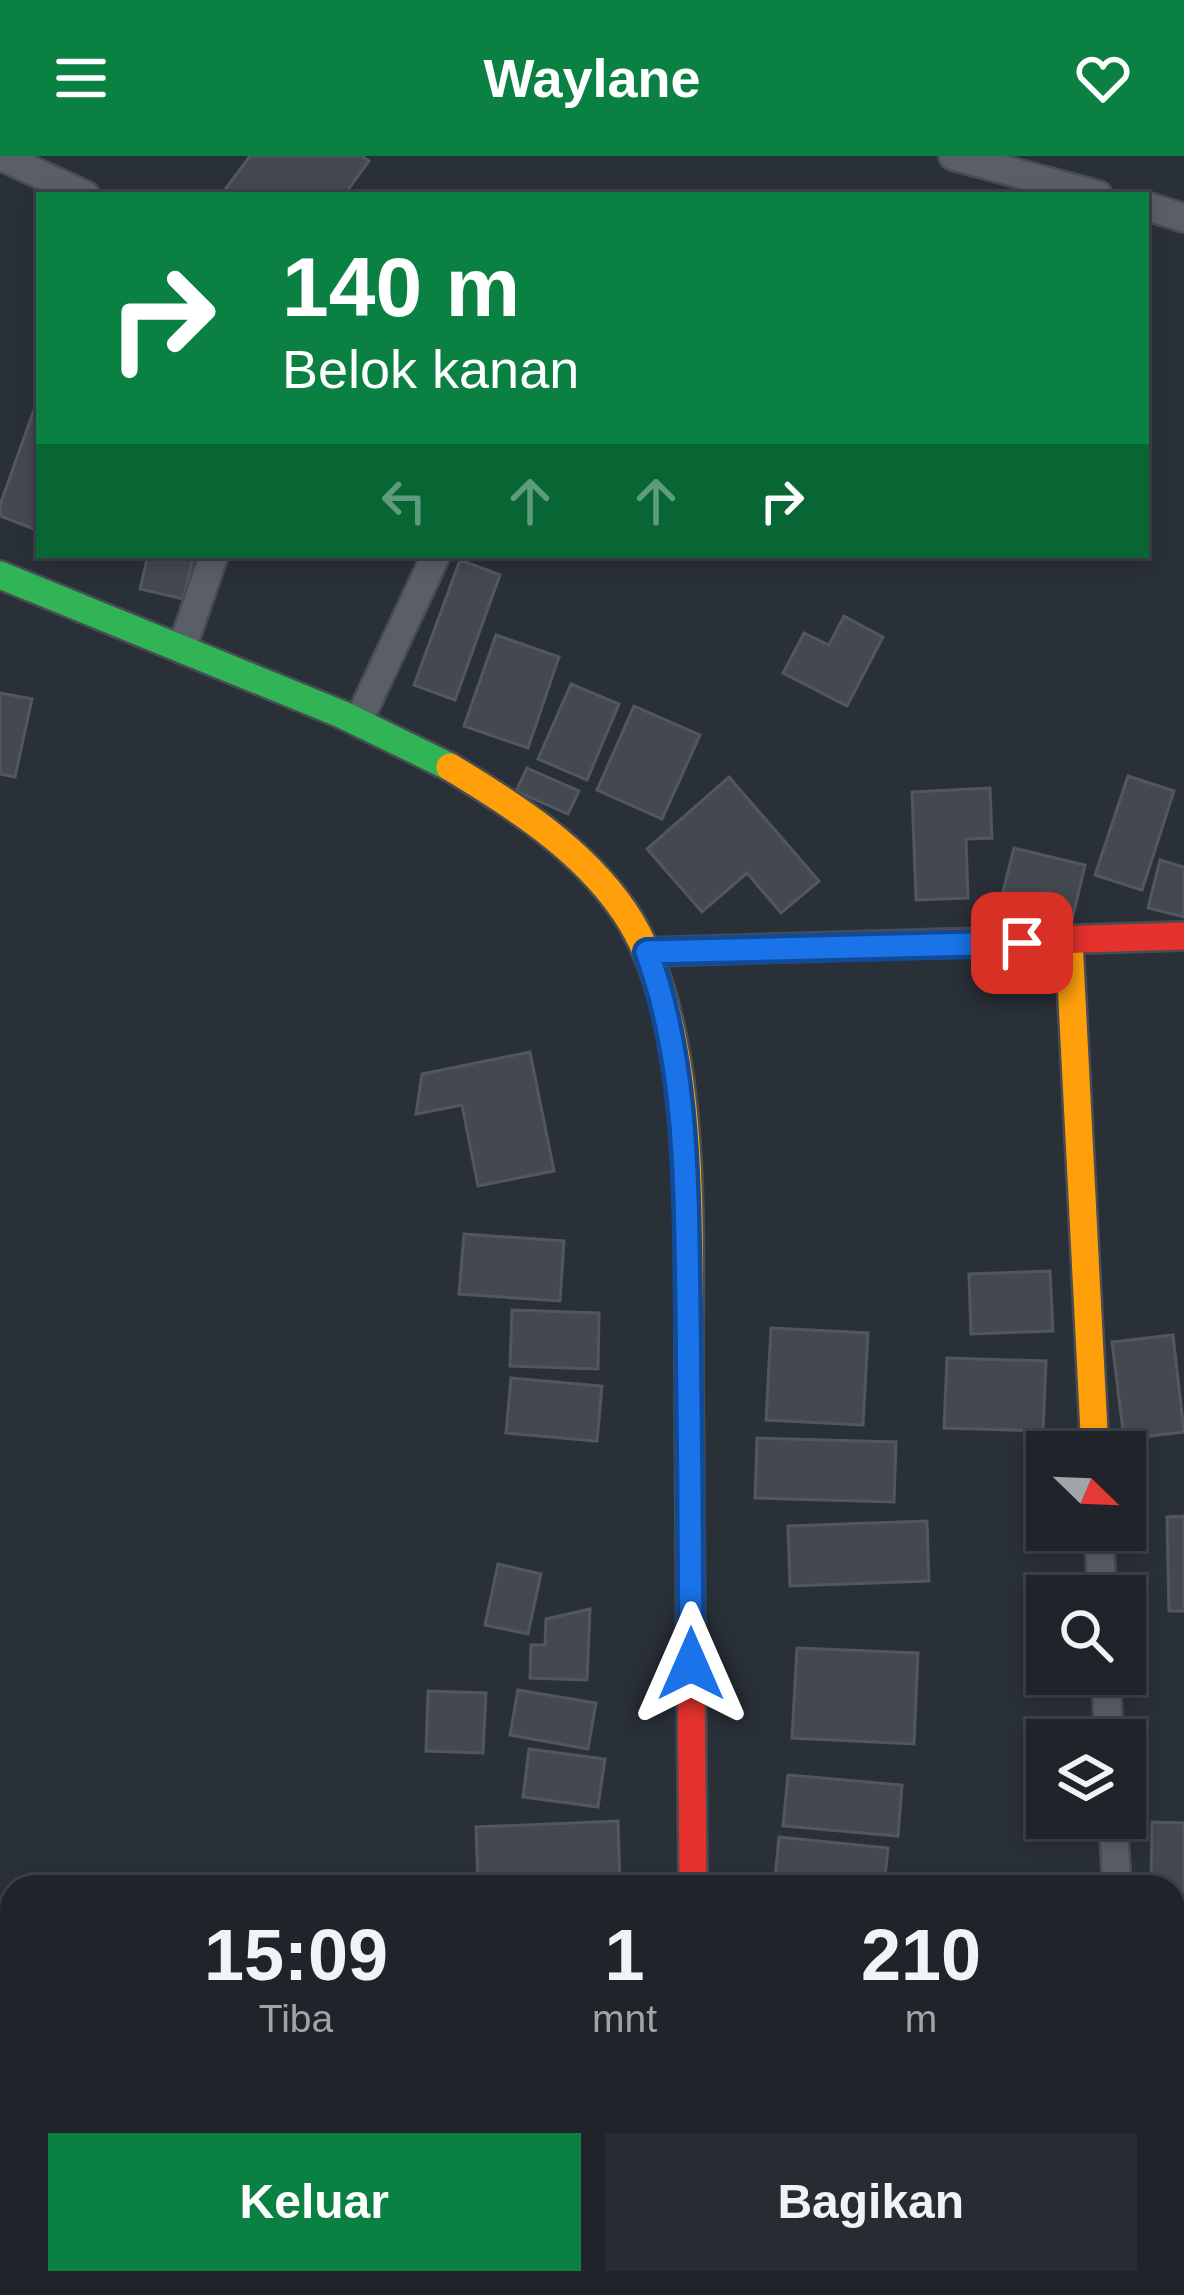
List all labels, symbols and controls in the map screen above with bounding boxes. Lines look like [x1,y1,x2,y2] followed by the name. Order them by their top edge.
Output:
[48,45,114,111] icon: menu
[1070,45,1136,111] icon: heart
[483,48,701,108] text: Waylane
[84,240,240,396] icon: right
[282,240,520,334] text: 140 m
[282,339,579,399] text: Belok kanan
[371,468,437,534] icon: left
[497,468,563,534] icon: ahead
[623,468,689,534] icon: ahead
[749,468,815,534] icon: right
[971,892,1073,994] pin
[989,910,1055,976] icon: arrive
[1026,1431,1146,1551] north arrow
[1026,1431,1146,1839] map controls
[1026,1575,1146,1695] button: search
[628,1601,754,1727] position arrow
[1026,1719,1146,1839] button: layers
[204,1915,388,1995] text: 15:09
[604,1915,645,1995] text: 1
[861,1915,981,1995] text: 210
[259,1997,333,2040] text: Tiba
[592,1997,657,2040] text: mnt
[905,1997,937,2040] text: m
[48,2133,581,2271] button: Keluar
[605,2133,1137,2271] button: Bagikan

